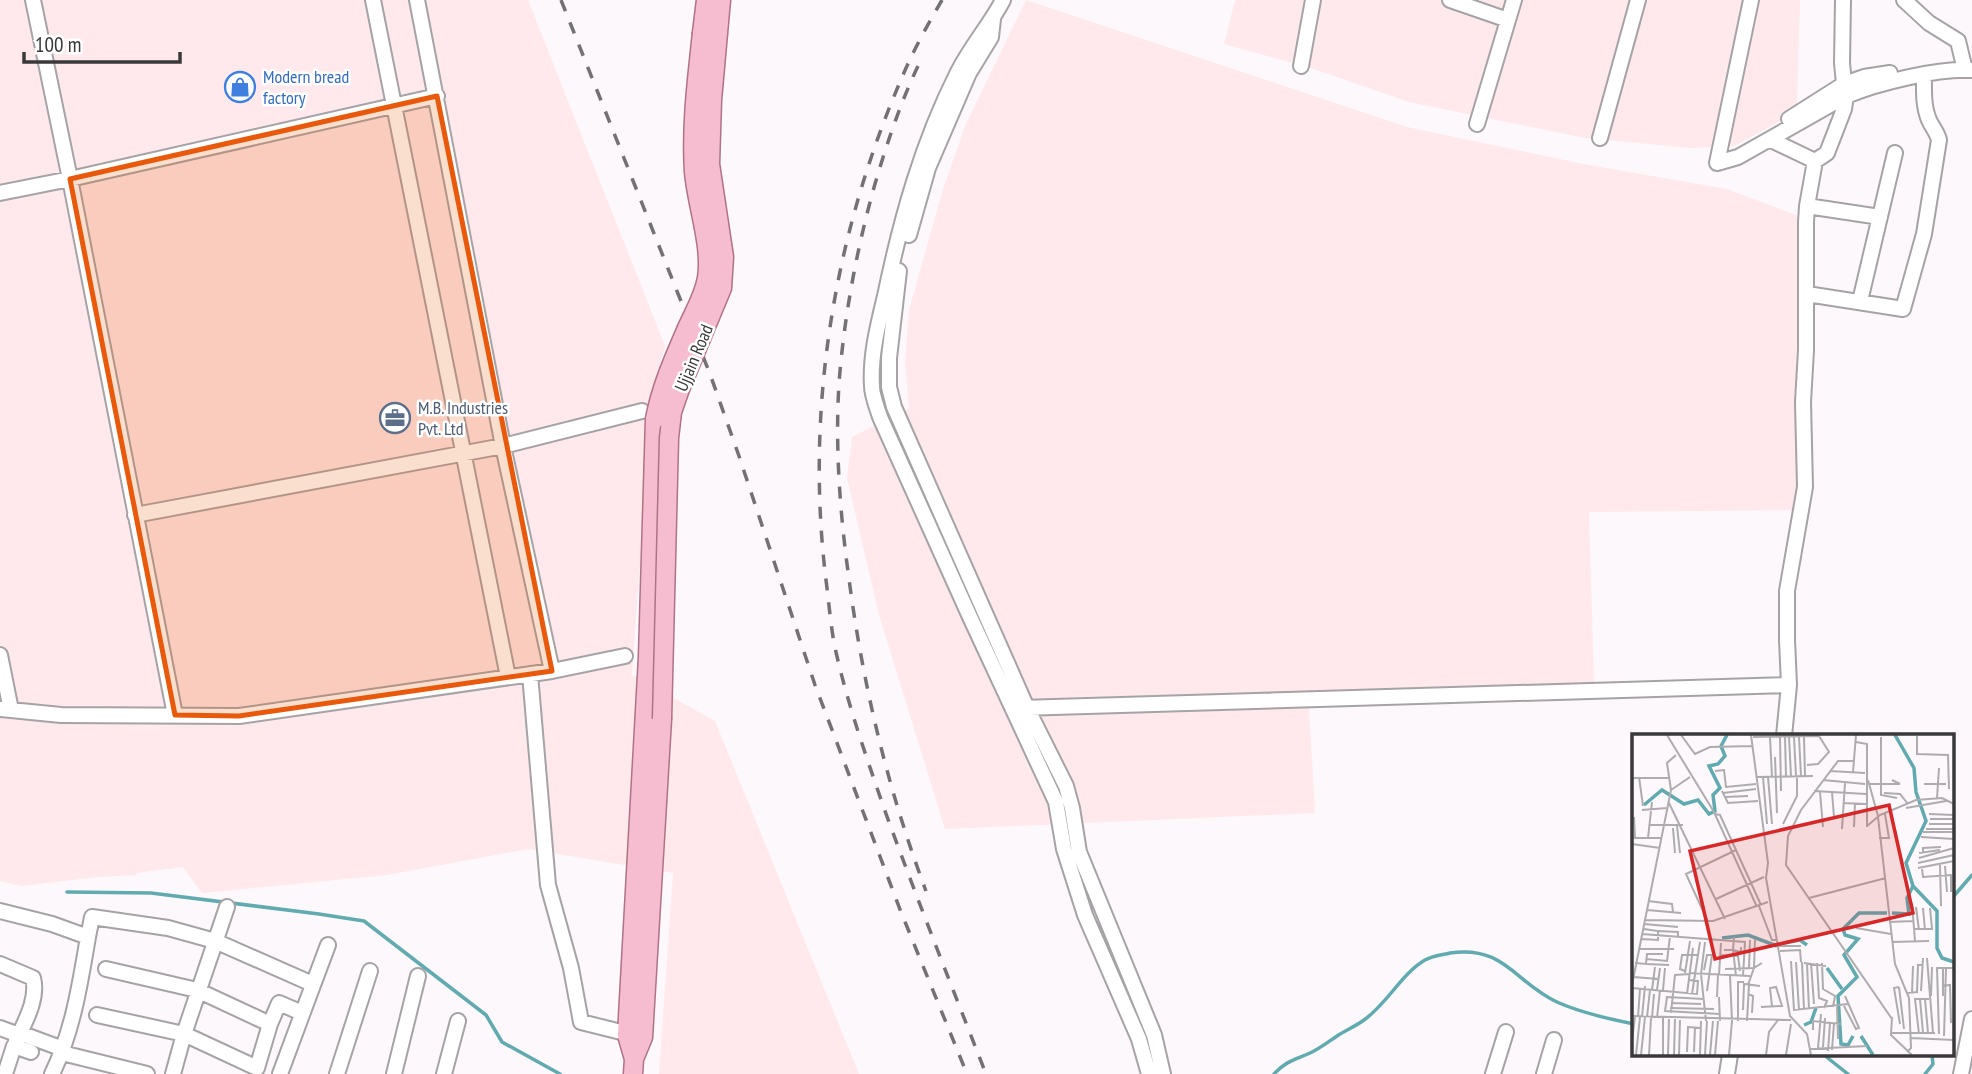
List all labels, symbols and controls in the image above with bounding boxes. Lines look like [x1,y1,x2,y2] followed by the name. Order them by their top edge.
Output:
[24,21,180,65] scale bar
[35,31,81,58] text: 100 m
[263,65,349,109] place label: Modern bread factory
[223,70,257,104] shop icon: Modern bread factory
[669,321,718,395] street label: Ujjain Road
[418,396,508,440] place label: M.B. Industries Pvt. Ltd
[378,401,412,435] office icon: M.B. Industries Pvt. Ltd
[1632,734,1954,1056] inset map

